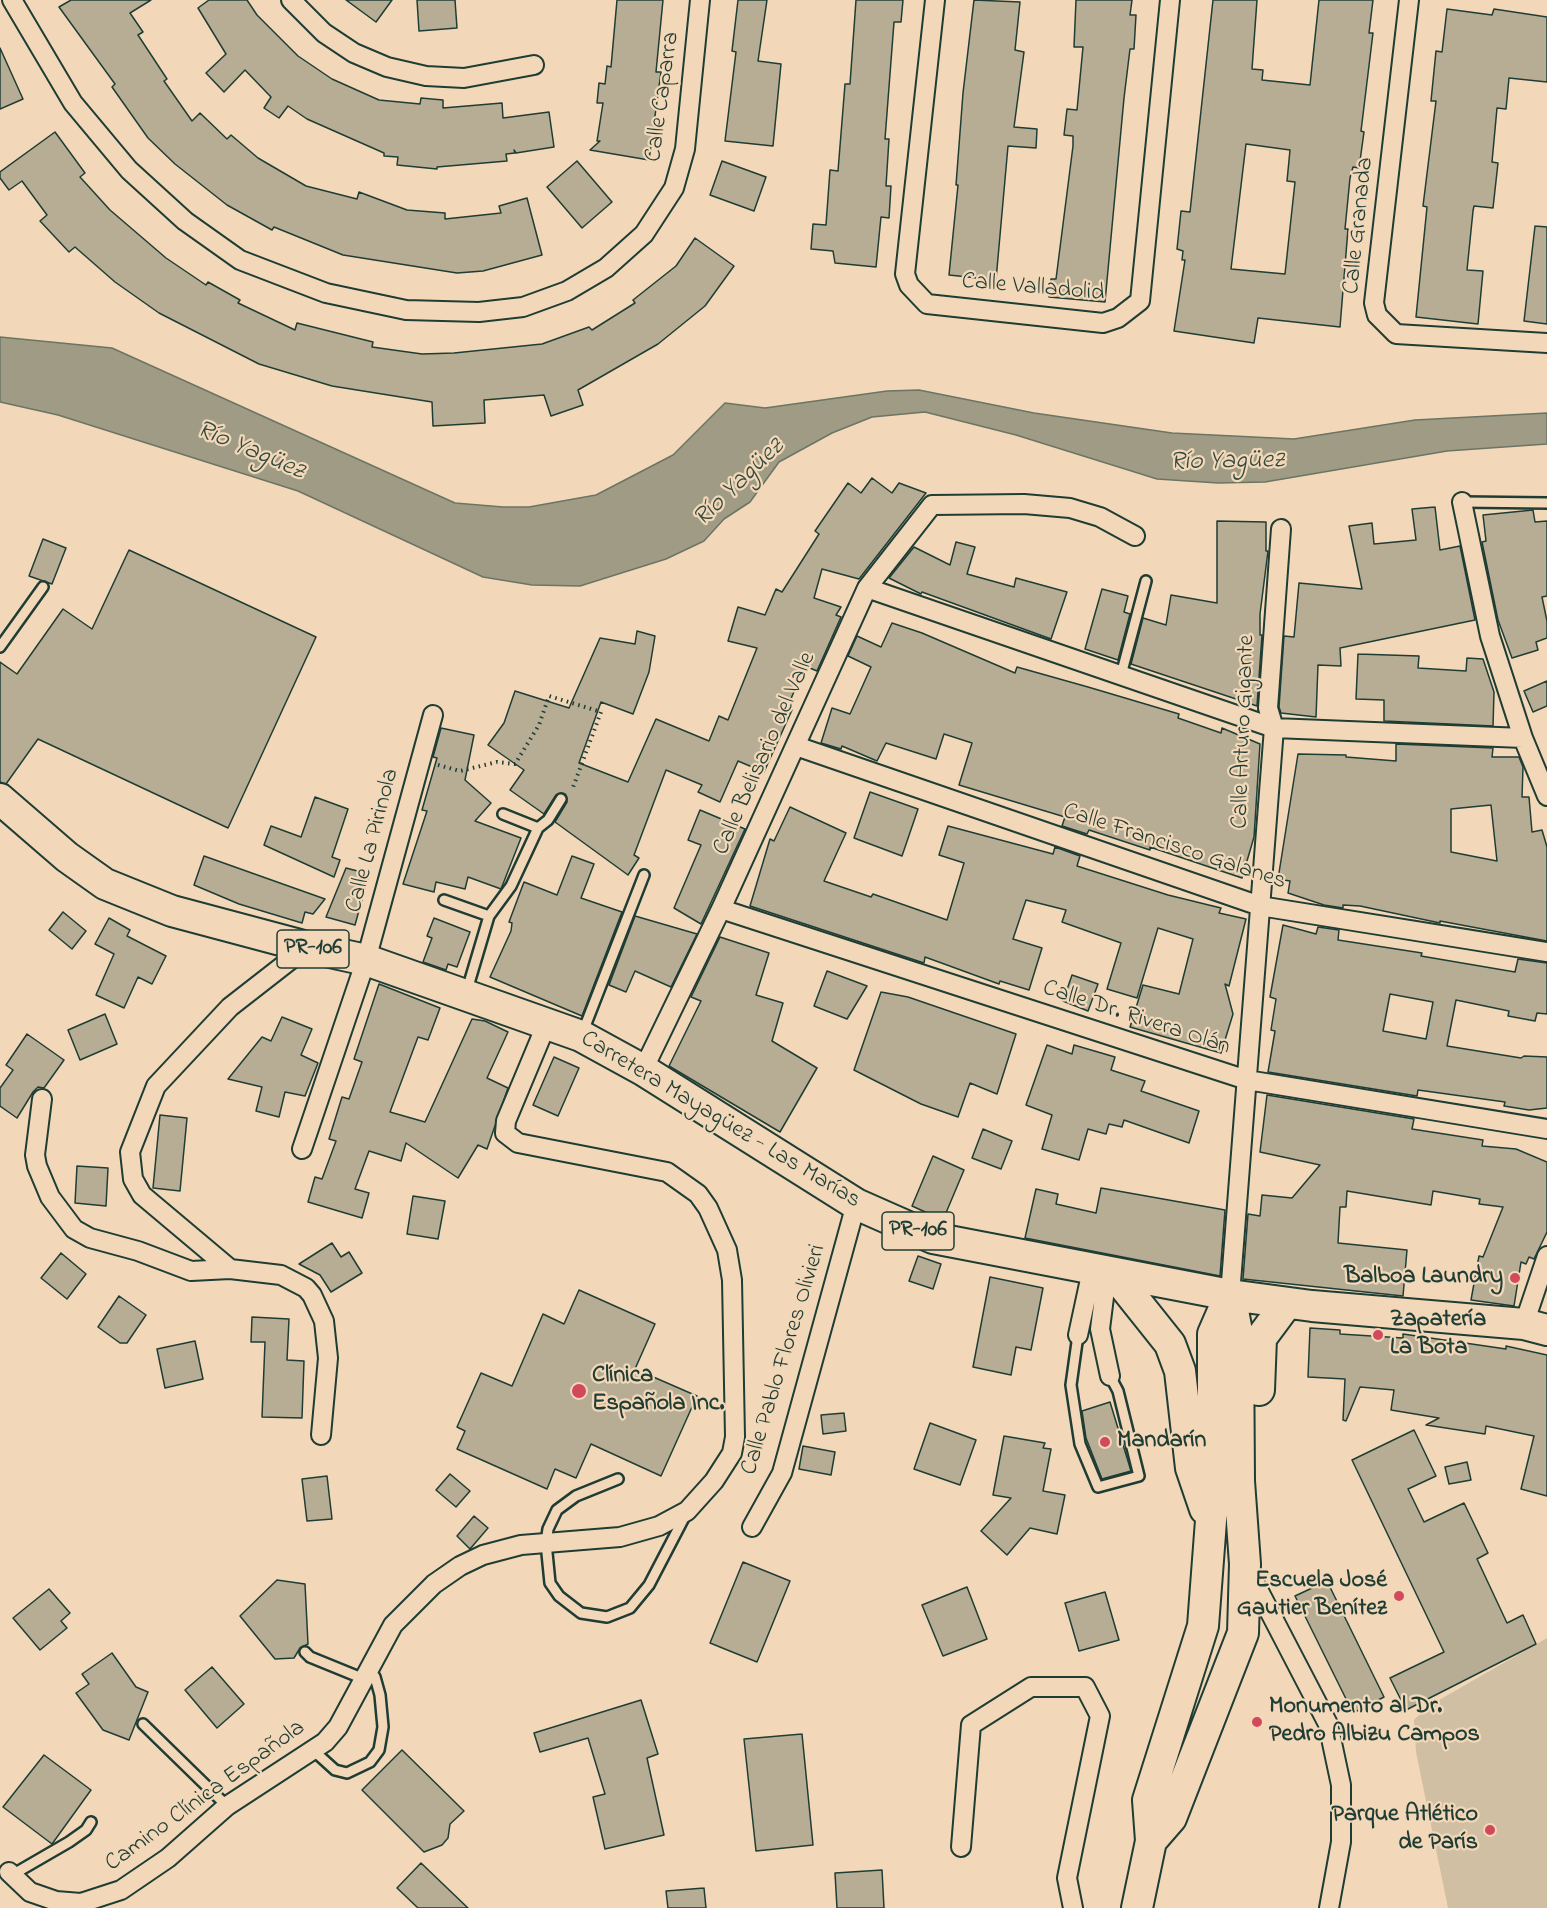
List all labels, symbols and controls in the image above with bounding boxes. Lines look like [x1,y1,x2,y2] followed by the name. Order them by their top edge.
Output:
[641,30,687,164] street label: Calle Caparra
[1338,156,1382,296] street label: Calle Granada
[960,268,1106,310] street label: Calle Valladolid
[191,415,309,489] water label: Río Yagüez
[688,433,792,535] water label: Río Yagüez
[1170,446,1284,480] water label: Río Yagüez
[1227,634,1263,830] street label: Calle Arturo Gigante
[708,648,824,860] street label: Calle Belisario del Valle
[341,766,407,916] street label: Calle La Pirinola
[1059,798,1289,898] street label: Calle Francisco Galanes
[277,930,349,968] road number: PR-106
[1039,975,1233,1063] street label: Calle Dr. Rivera Olán
[575,1026,865,1216] street label: Carretera Mayagüez - Las Marías
[882,1212,954,1250] road number: PR-106
[736,1241,834,1479] street label: Calle Pablo Flores Olivieri
[1344,1264,1503,1292] place label: Balboa Laundry
[1508,1271,1522,1285] marker: Balboa Laundry
[1390,1307,1486,1363] place label: Zapatería La Bota
[1371,1328,1385,1342] marker: Zapatería La Bota
[592,1363,724,1419] place label: Clínica Española Inc.
[570,1382,588,1400] marker: Clínica Española Inc.
[1117,1428,1206,1456] place label: Mandarín
[1098,1435,1112,1449] marker: Mandarín
[1237,1568,1387,1624] place label: Escuela José Gautier Benítez
[1392,1589,1406,1603] marker: Escuela José Gautier Benítez
[1269,1694,1480,1750] place label: Monumento al Dr. Pedro Albizu Campos
[100,1715,312,1879] street label: Camino Clínica Española
[1250,1715,1264,1729] marker: Monumento al Dr. Pedro Albizu Campos
[1332,1802,1478,1858] place label: Parque Atlético de París
[1483,1823,1497,1837] marker: Parque Atlético de París

